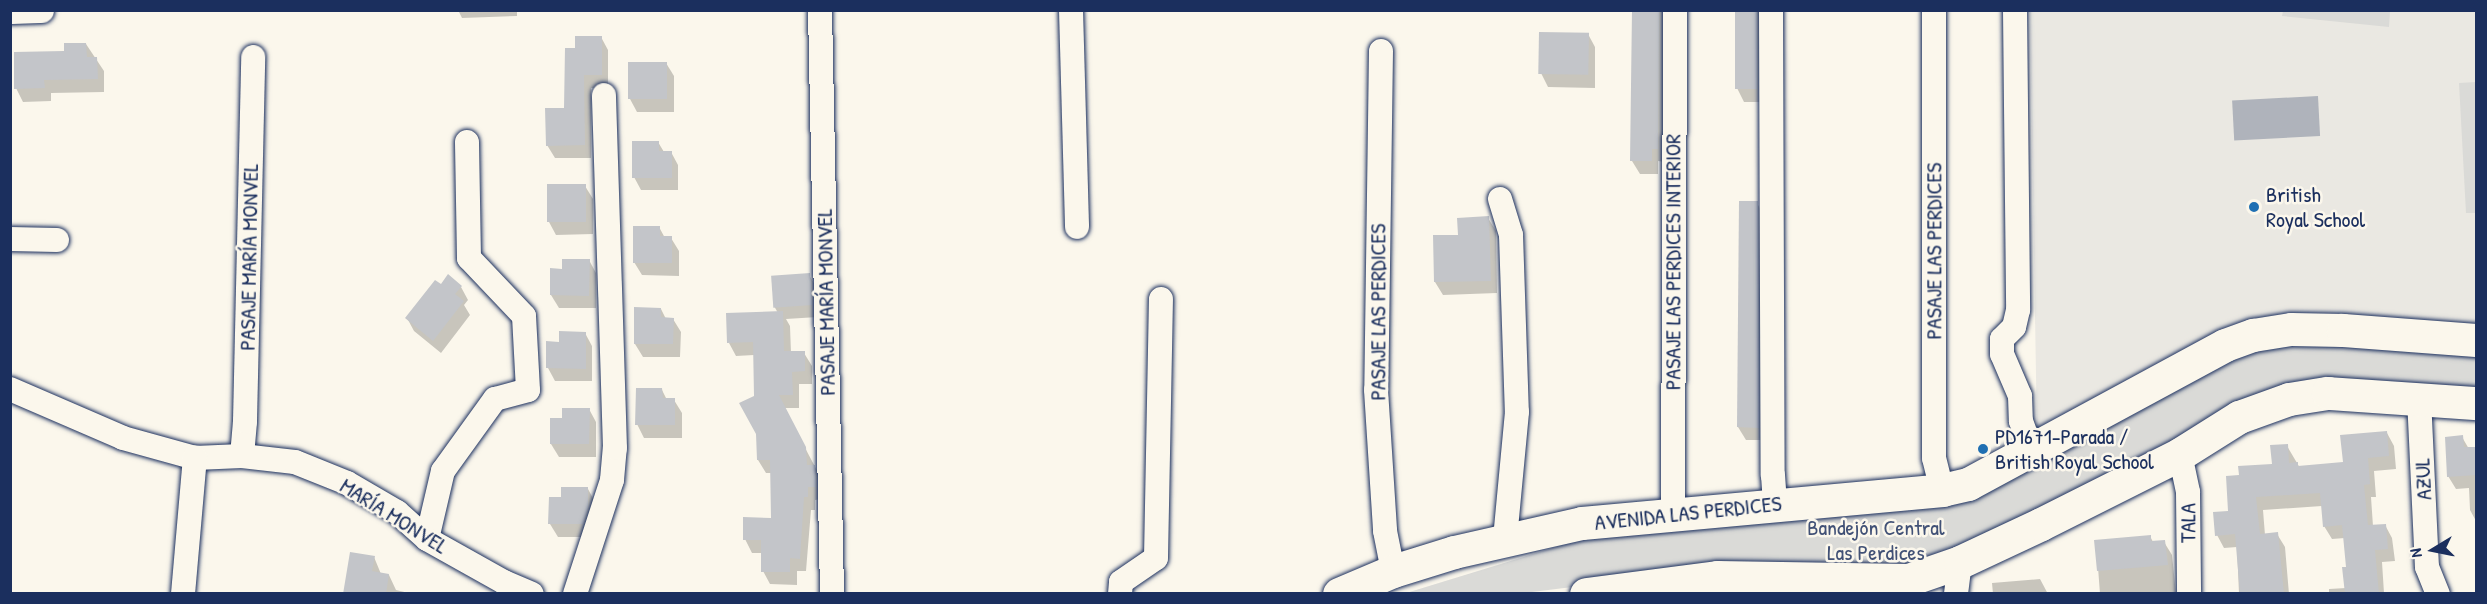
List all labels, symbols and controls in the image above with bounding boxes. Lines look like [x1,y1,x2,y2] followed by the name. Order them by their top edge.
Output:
[1660,134,1686,390] street label: PASAJE LAS PERDICES INTERIOR
[234,163,264,351] street label: PASAJE MARÍA MONVEL
[1921,163,1947,339] street label: PASAJE LAS PERDICES
[2266,181,2365,232] place label: British Royal School
[2247,200,2261,214] marker: British Royal School
[811,208,841,396] street label: PASAJE MARÍA MONVEL
[1365,224,1391,400] street label: PASAJE LAS PERDICES
[1995,423,2154,475] place label: PD1671-Parada / British Royal School
[1976,442,1990,456] marker: PD1671-Parada / British Royal School
[2409,457,2437,501] street label: AZUL
[335,472,453,560] street label: MARÍA MONVEL
[1593,490,1783,536] street label: AVENIDA LAS PERDICES
[2175,503,2201,543] street label: TALA
[1807,514,1945,566] park label: Bandejón Central Las Perdices
[2403,520,2463,580] north arrow
[2404,547,2427,559] text: N

